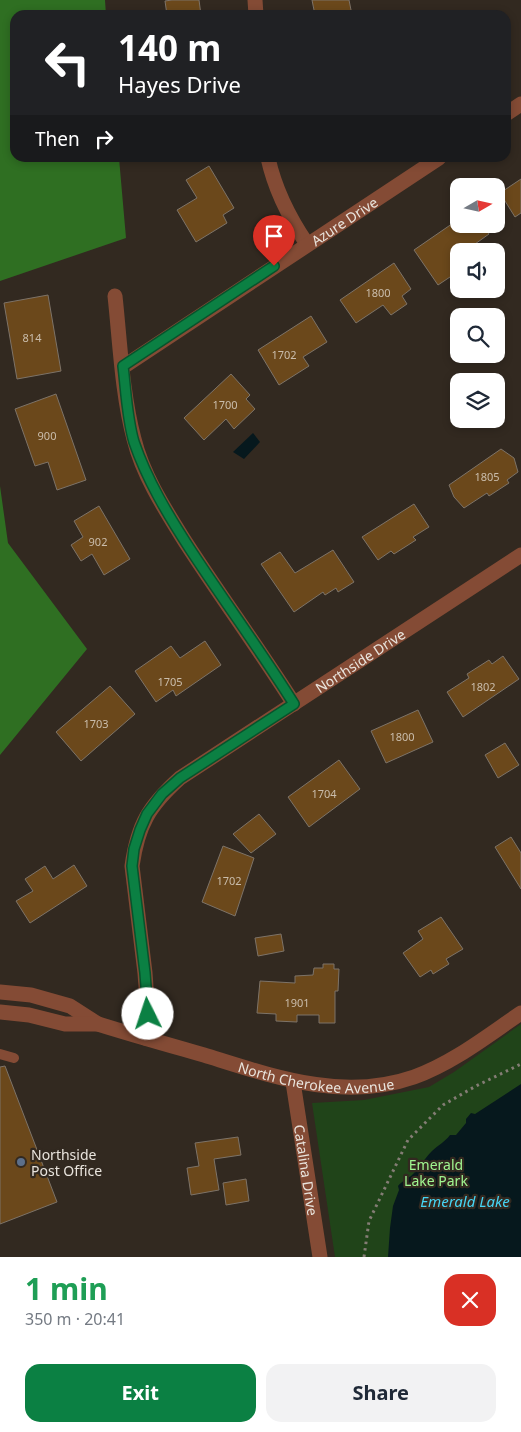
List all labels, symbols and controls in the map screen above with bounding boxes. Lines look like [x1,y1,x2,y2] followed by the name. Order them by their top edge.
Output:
[118,24,221,71] text: 140 m
[35,30,100,95] icon: left
[118,69,241,99] text: Hayes Drive
[90,125,118,153] icon: right
[35,126,80,152] text: Then
[450,178,505,232] north arrow
[450,178,505,428] map controls
[307,192,381,250] street label: Azure Drive
[253,215,295,266] pin
[260,222,288,250] icon: arrive
[450,243,505,298] button: sound
[365,285,391,300] house number: 1800
[450,308,505,363] button: search
[23,330,42,345] house number: 814
[271,347,297,362] house number: 1702
[450,373,505,428] button: layers
[212,397,238,412] house number: 1700
[38,428,56,443] house number: 900
[474,469,500,484] house number: 1805
[89,534,107,549] house number: 902
[311,624,409,697] street label: Northside Drive
[157,674,183,689] house number: 1705
[470,679,496,694] house number: 1802
[83,716,109,731] house number: 1703
[389,729,415,744] house number: 1800
[311,786,337,801] house number: 1704
[216,873,242,888] house number: 1702
[121,987,173,1039] position arrow
[284,995,310,1010] house number: 1901
[236,1057,396,1097] street label: North Cherokee Avenue
[290,1123,323,1217] street label: Catalina Drive
[31,1145,102,1180] place label: Northside Post Office
[404,1155,468,1190] park label: Emerald Lake Park
[15,1156,27,1168] marker: Northside Post Office
[420,1191,510,1211] water label: Emerald Lake
[25,1268,108,1309] text: 1 min
[444,1274,496,1326] button: close
[25,1308,125,1330] text: 350 m · 20:41
[25,1364,256,1422] button: Exit
[266,1364,496,1422] button: Share

